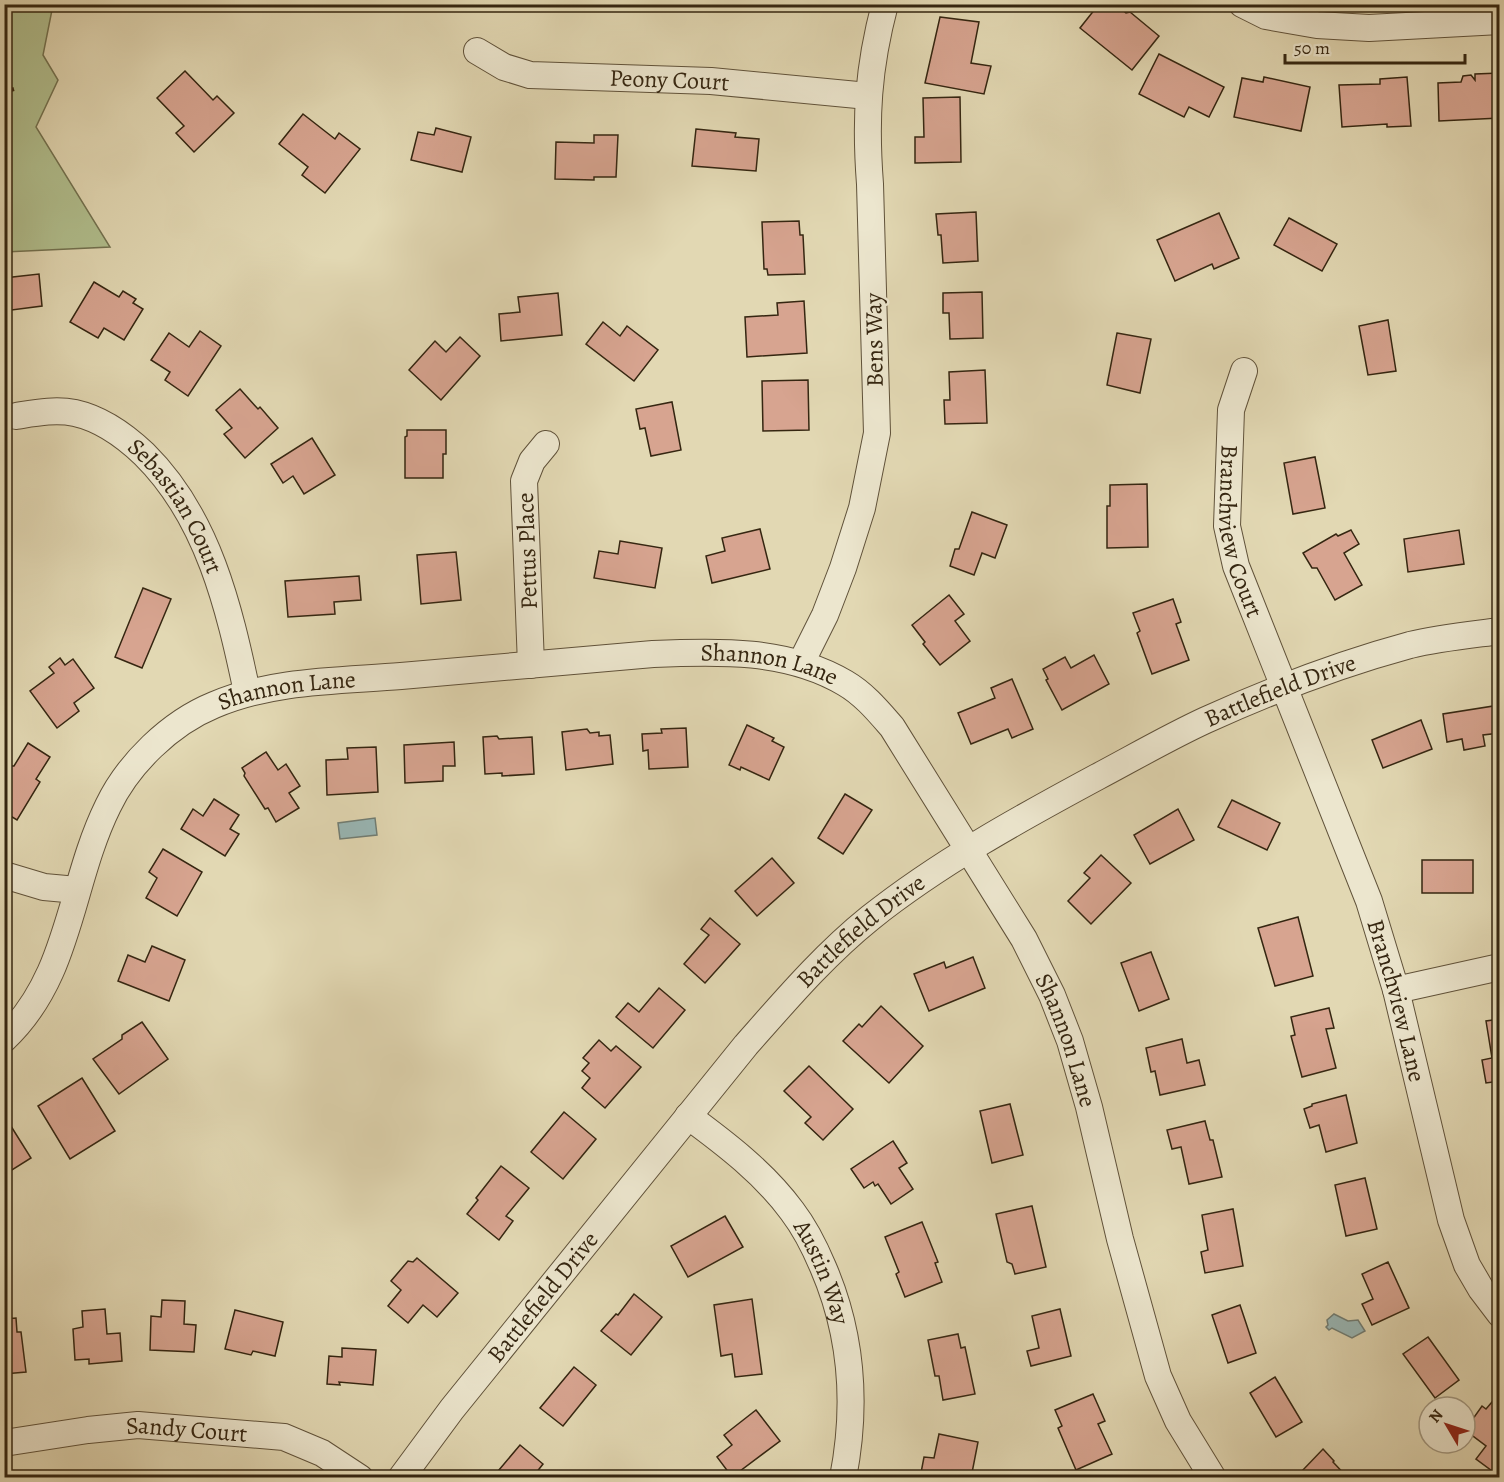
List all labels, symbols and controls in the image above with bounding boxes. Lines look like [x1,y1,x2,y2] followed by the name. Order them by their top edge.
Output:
[1285,27,1465,65] scale bar
[1294,36,1330,60] text: 50 m
[609,62,731,99] street label: Peony Court
[857,292,891,387] street label: Bens Way
[121,431,231,578] street label: Sebastian Court
[1211,444,1271,622] street label: Branchview Court
[509,492,545,610] street label: Pettus Place
[701,636,844,693] street label: Shannon Lane
[1199,646,1360,735] street label: Battlefield Drive
[213,663,357,718] street label: Shannon Lane
[789,866,931,995] street label: Battlefield Drive
[1359,915,1433,1085] street label: Branchview Lane
[1028,968,1104,1111] street label: Shannon Lane
[786,1213,857,1328] street label: Austin Way
[480,1224,605,1369] street label: Battlefield Drive
[1417,1395,1477,1455] north arrow
[1424,1404,1449,1428] text: N
[124,1409,249,1450] street label: Sandy Court

